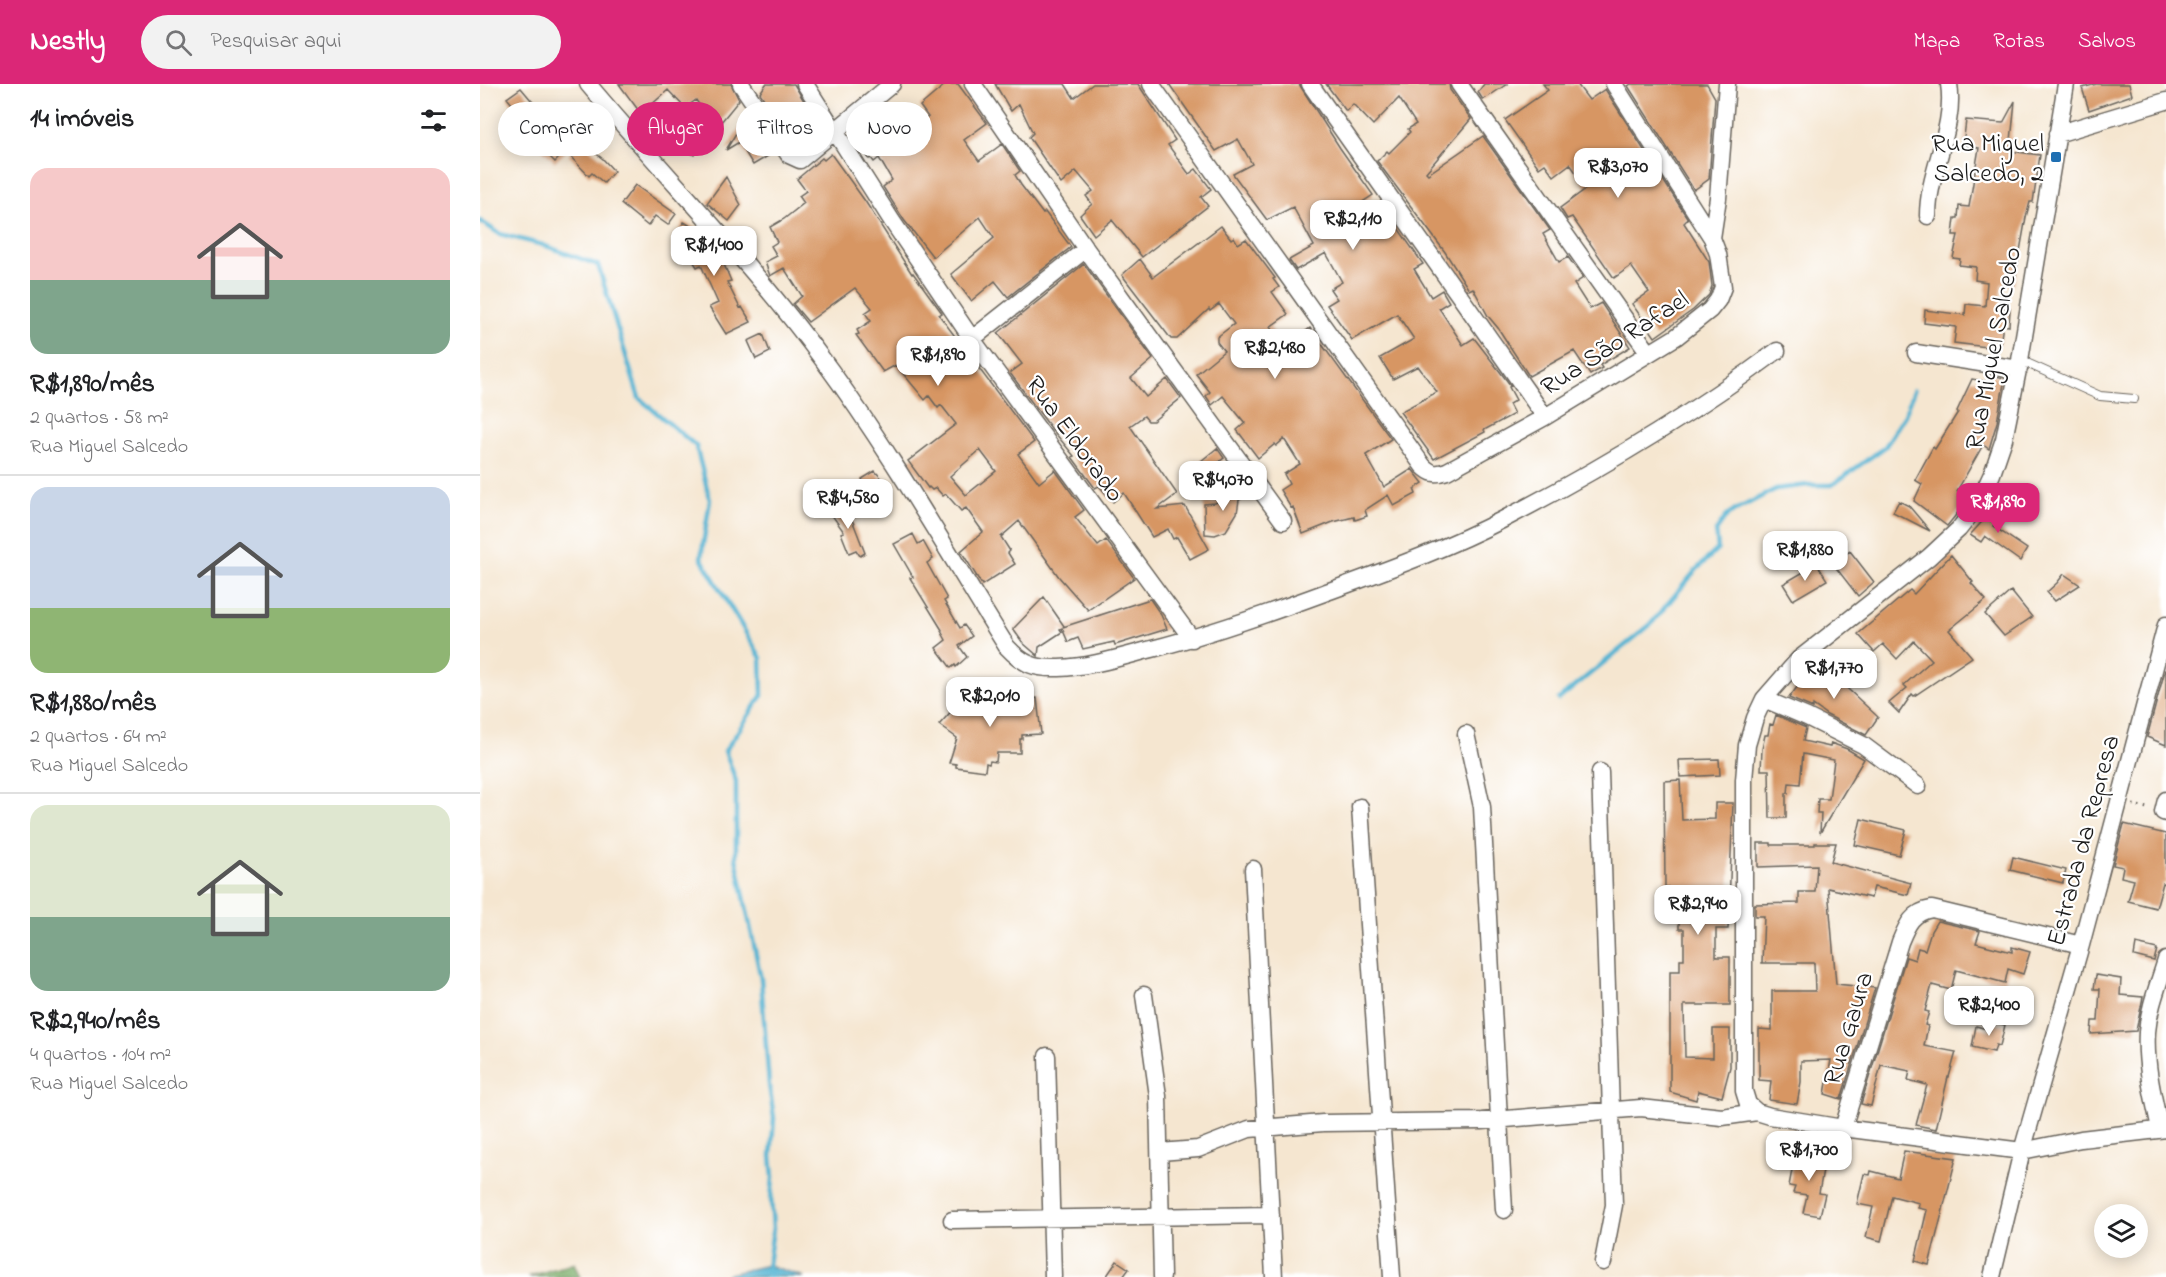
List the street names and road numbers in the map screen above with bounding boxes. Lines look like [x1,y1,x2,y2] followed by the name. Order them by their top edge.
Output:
[1957,244,2033,453] street label: Rua Miguel Salcedo
[1534,282,1697,407] street label: Rua São Rafael
[1015,369,1133,511] street label: Rua Eldorado
[2038,731,2131,951] street label: Estrada da Represa
[1815,967,1885,1090] street label: Rua Gaura

